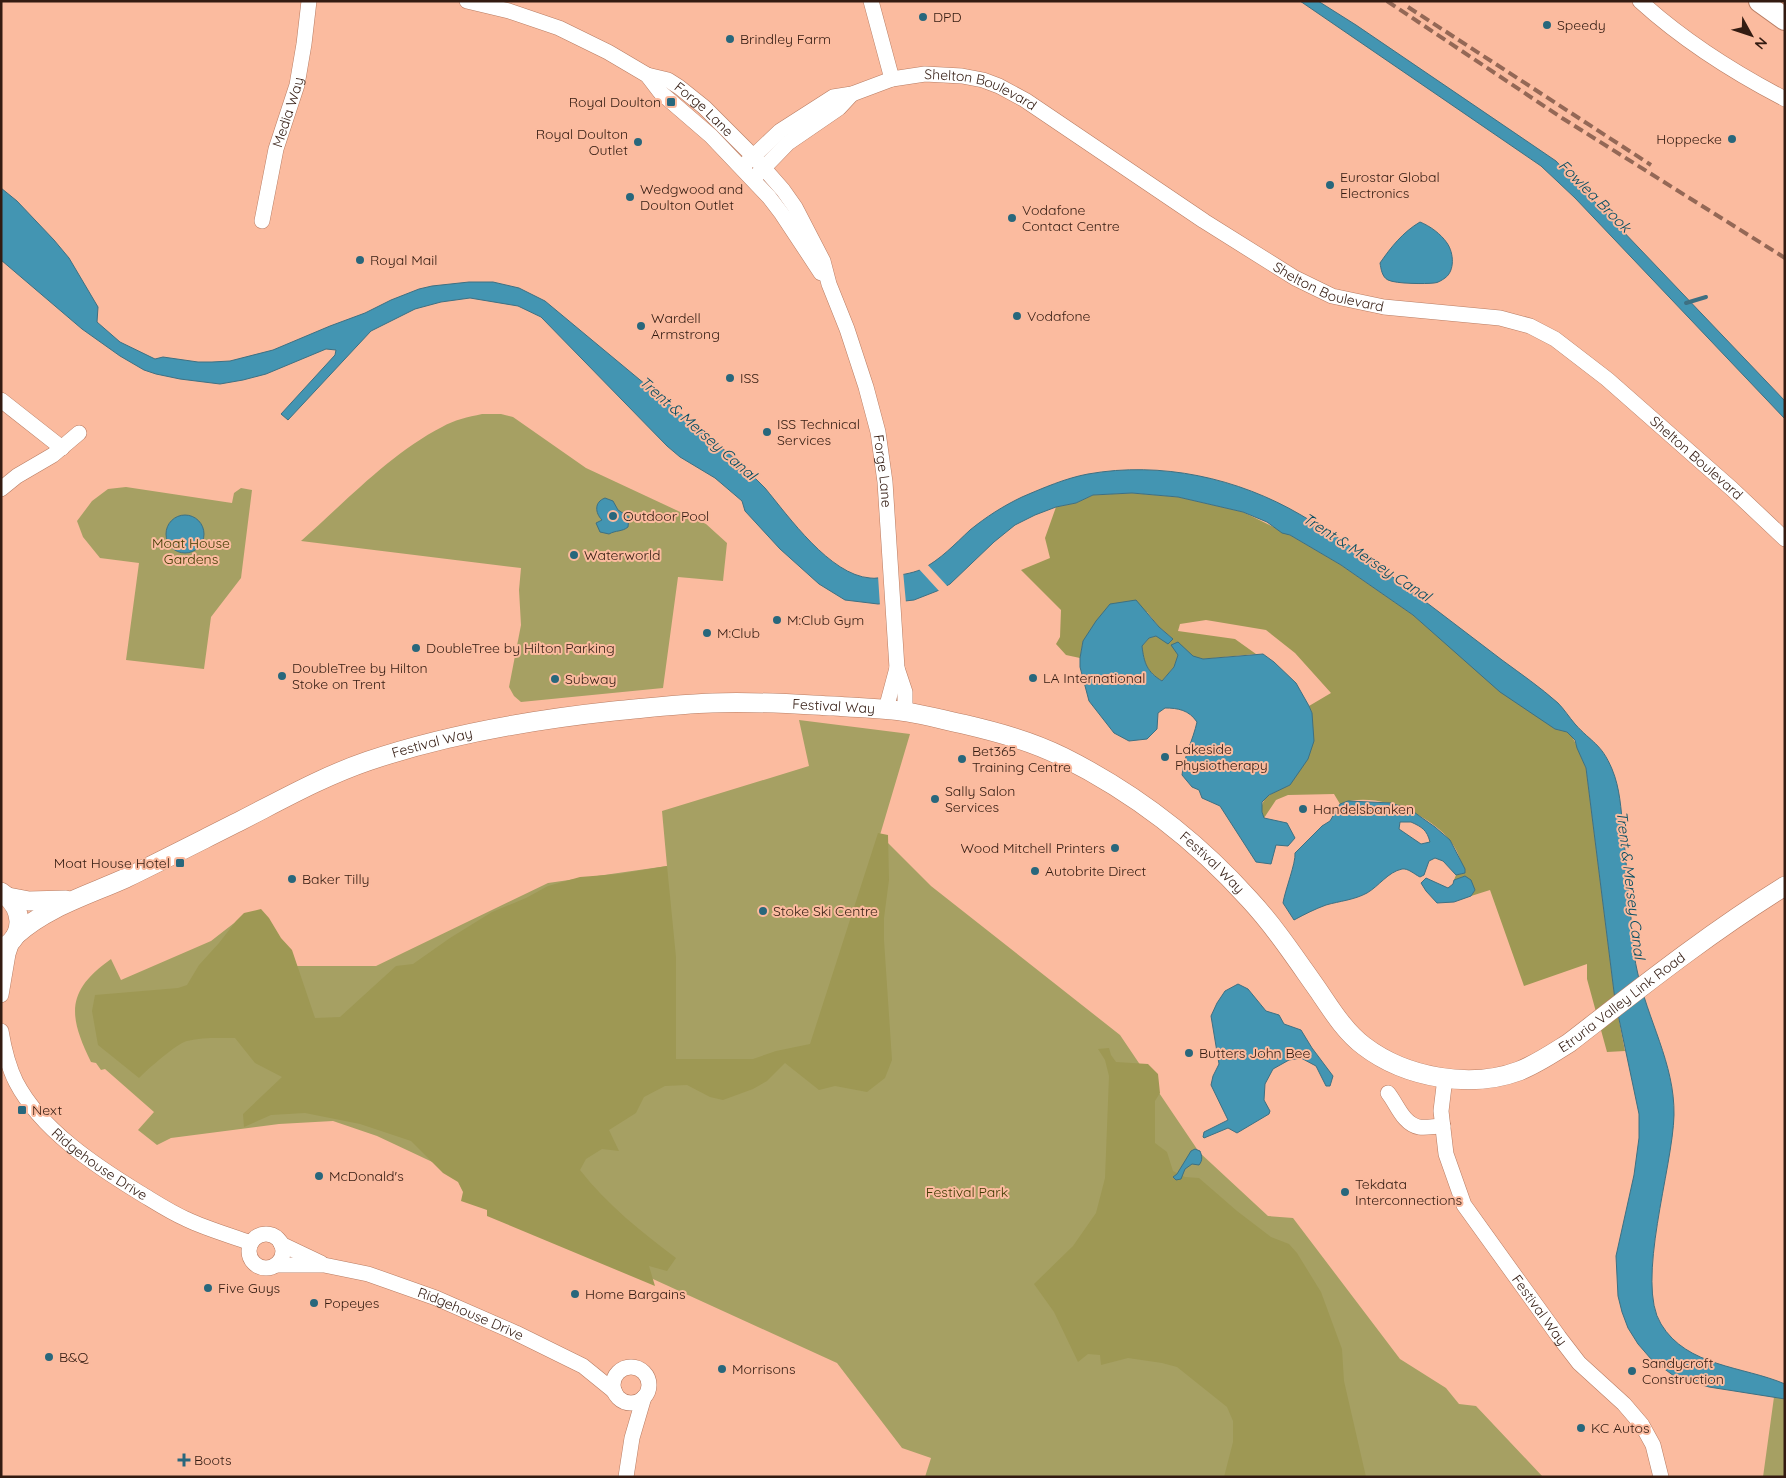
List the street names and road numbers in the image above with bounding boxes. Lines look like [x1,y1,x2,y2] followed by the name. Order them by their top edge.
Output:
[924,65,1040,114] street label: Shelton Boulevard
[268,76,307,150] street label: Media Way
[671,78,737,140] street label: Forge Lane
[1270,258,1385,316] street label: Shelton Boulevard
[1646,412,1747,504] street label: Shelton Boulevard
[869,433,896,508] street label: Forge Lane
[792,695,875,718] street label: Festival Way
[389,724,474,762] street label: Festival Way
[1176,827,1248,897] street label: Festival Way
[1555,948,1689,1056] street label: Etruria Valley Link Road
[48,1124,151,1204] street label: Ridgehouse Drive
[1508,1271,1571,1349] street label: Festival Way
[415,1283,527,1344] street label: Ridgehouse Drive

